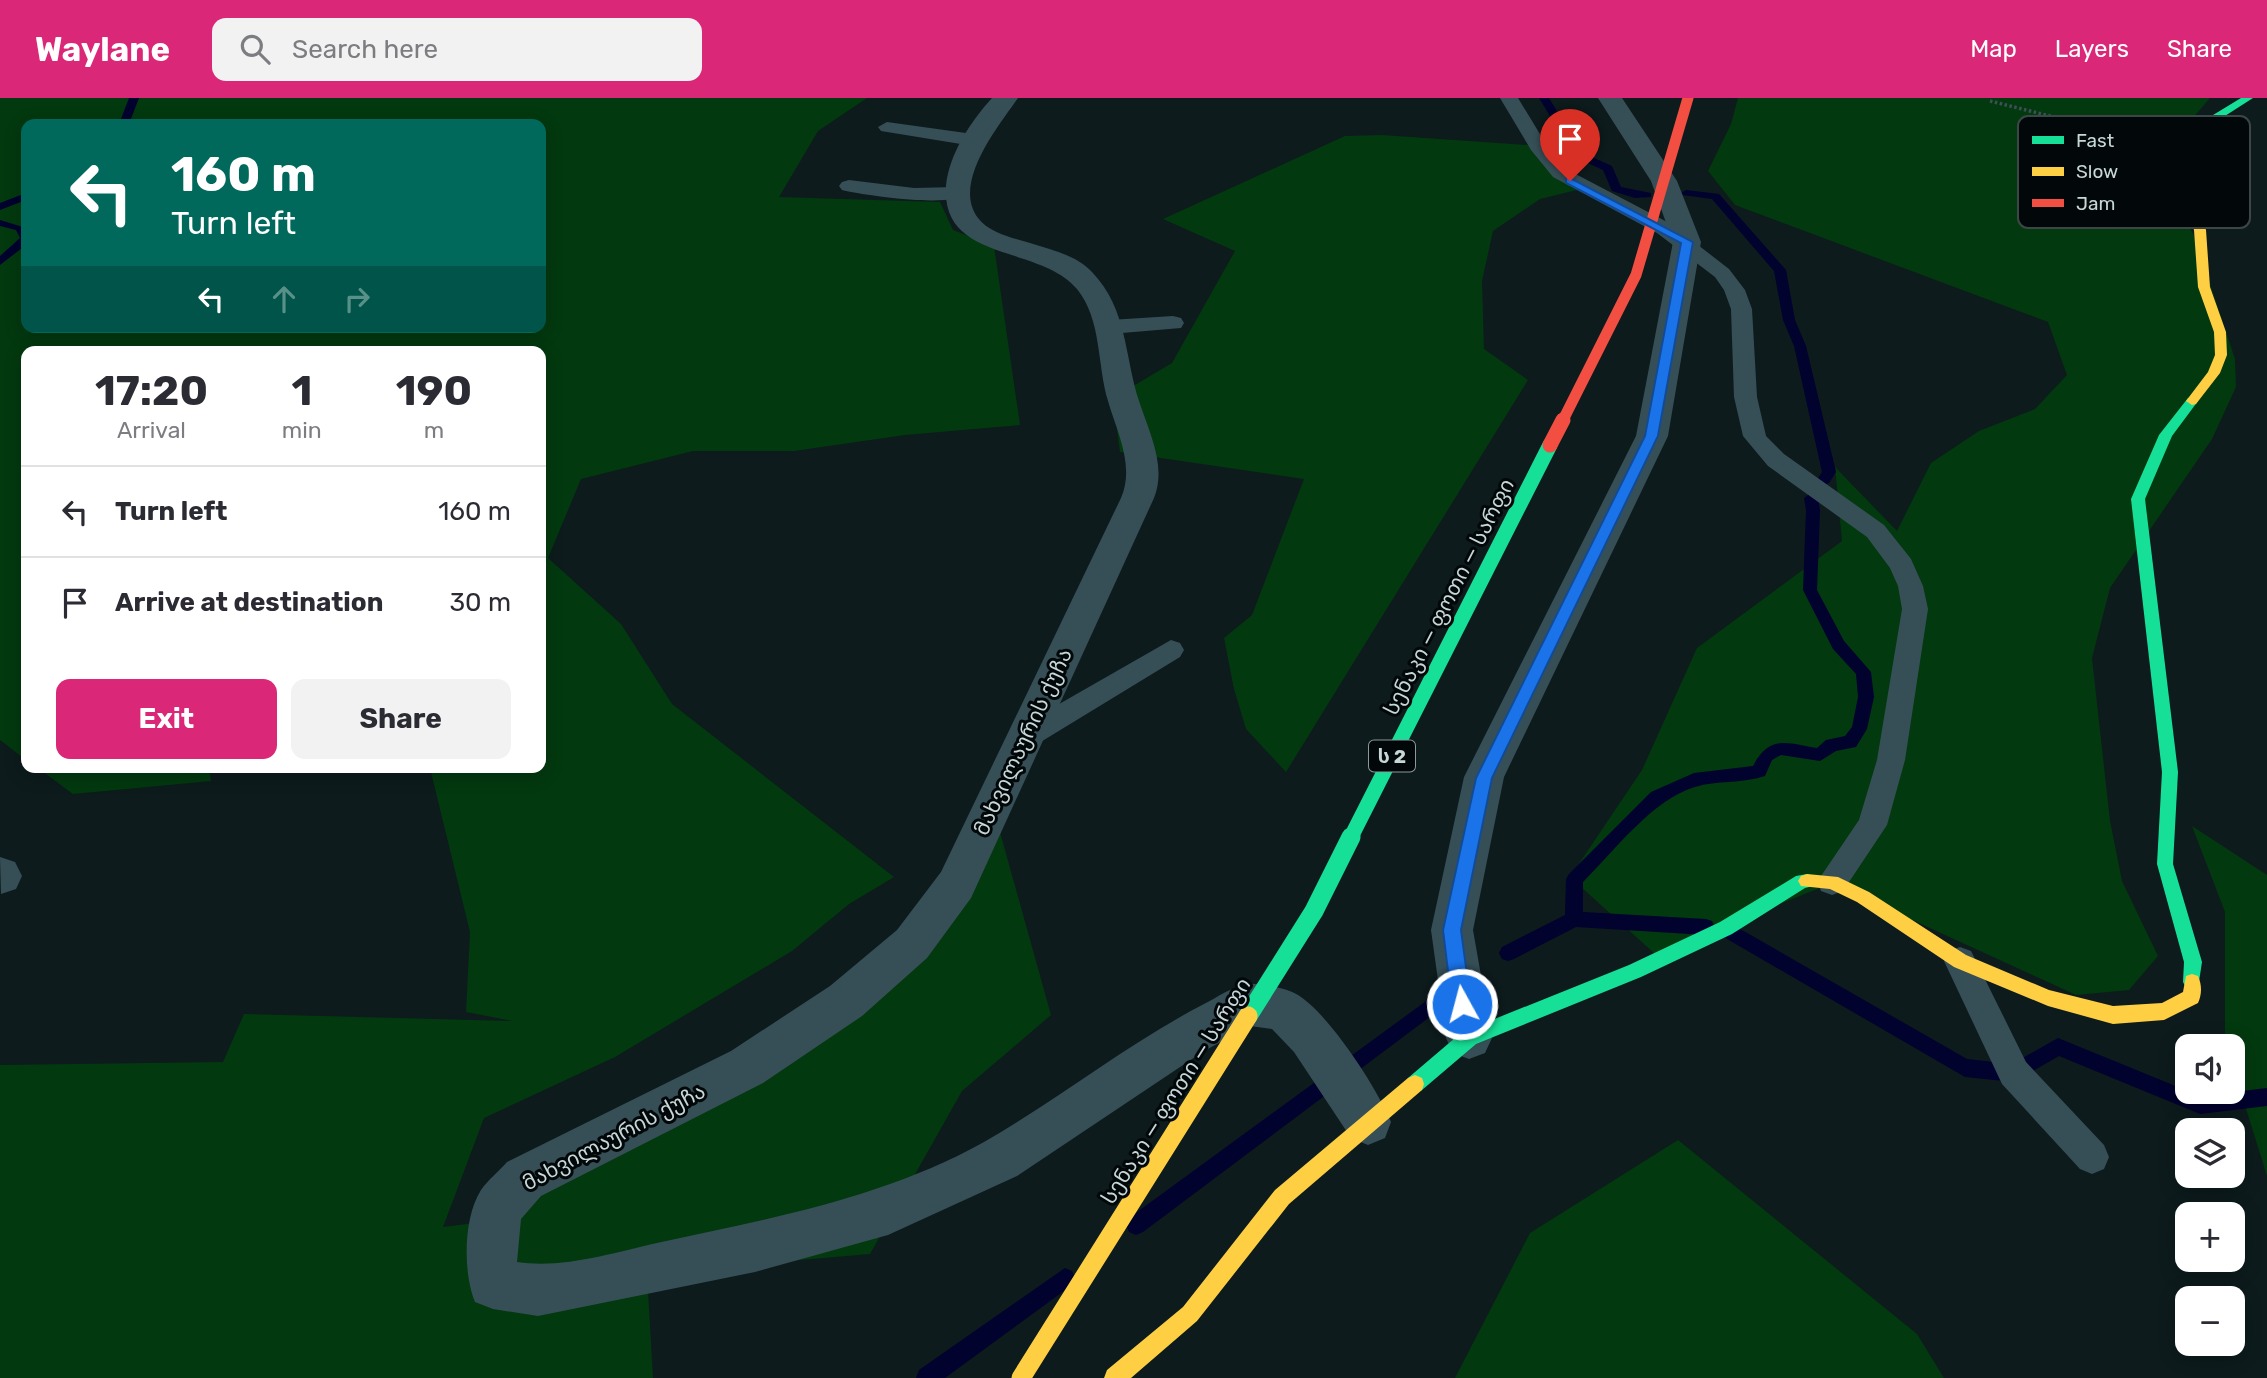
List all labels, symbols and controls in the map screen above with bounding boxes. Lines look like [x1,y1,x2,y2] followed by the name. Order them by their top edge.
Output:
[212,18,702,81] search box
[35,30,170,69] text: Waylane
[236,30,274,68] icon: search
[292,34,438,65] text: Search here
[1970,35,2017,63] text: Map
[2055,35,2129,63] text: Layers
[2167,35,2232,63] text: Share
[1540,109,1600,181] pin
[2018,116,2250,228] legend
[1551,120,1589,158] icon: arrive
[2076,129,2115,152] text: Fast
[171,145,316,203] text: 160 m
[56,147,147,238] icon: left
[2076,160,2118,183] text: Slow
[2076,192,2115,215] text: Jam
[171,204,296,242] text: Turn left
[192,280,230,318] icon: left
[265,280,303,318] icon: ahead
[338,280,376,318] icon: right
[95,366,208,416] text: 17:20
[291,366,312,416] text: 1
[396,366,472,416] text: 190
[117,416,186,444] text: Arrival
[282,416,322,444] text: min
[424,416,444,444] text: m
[1378,474,1519,719] street label: სენაკი — ფოთი — სარფი
[56,493,94,531] icon: left
[115,496,227,527] text: Turn left
[438,496,511,527] text: 160 m
[56,584,94,622] icon: arrive
[115,587,383,618] text: Arrive at destination
[449,587,511,618] text: 30 m
[968,644,1078,840] street label: მახვილაურის ქუჩა
[56,679,277,759] button: Exit
[291,679,511,759] button: Share
[1369,740,1415,772] road number: ს 2
[1425,967,1499,1041] position arrow
[1096,973,1256,1208] street label: სენაკი — ფოთი — სარფი
[2175,1034,2245,1356] map controls
[2175,1034,2245,1104] button: sound
[518,1078,710,1196] street label: მახვილაურის ქუჩა
[2175,1118,2245,1188] button: layers
[2175,1202,2245,1272] button: +
[2175,1286,2245,1356] button: −

